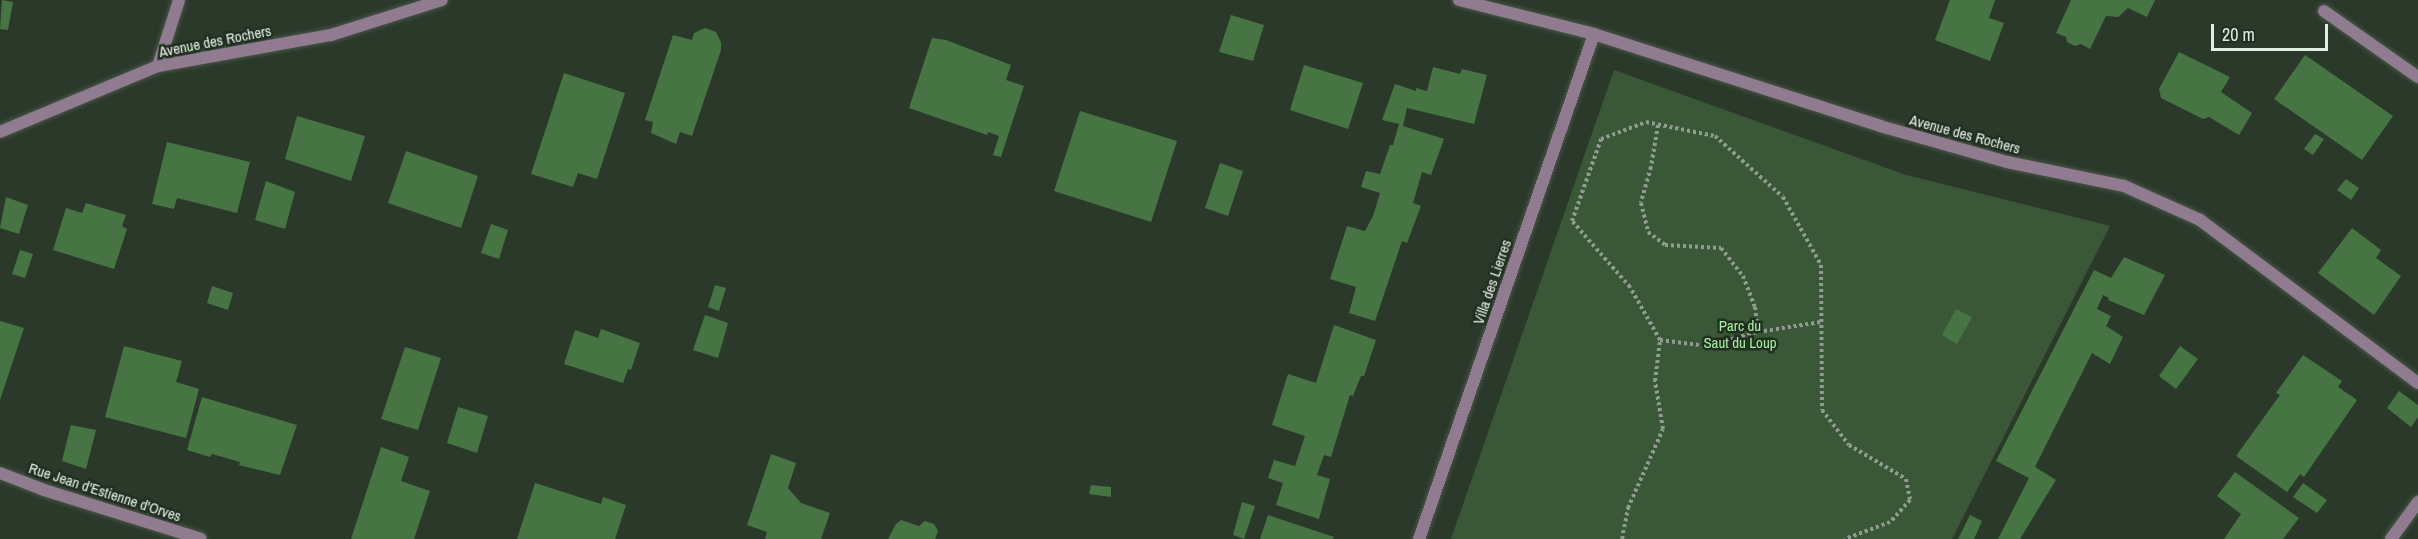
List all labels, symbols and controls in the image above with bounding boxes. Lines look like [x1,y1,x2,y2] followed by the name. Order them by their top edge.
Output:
[2214,12,2331,50] scale bar
[157,21,273,61] street label: Avenue des Rochers
[2222,22,2255,47] text: 20 m
[1908,111,2022,157] street label: Avenue des Rochers
[1469,237,1515,327] street label: Villa des Lierres
[1703,316,1777,351] park label: Parc du Saut du Loup
[26,459,184,525] street label: Rue Jean d'Estienne d'Orves

